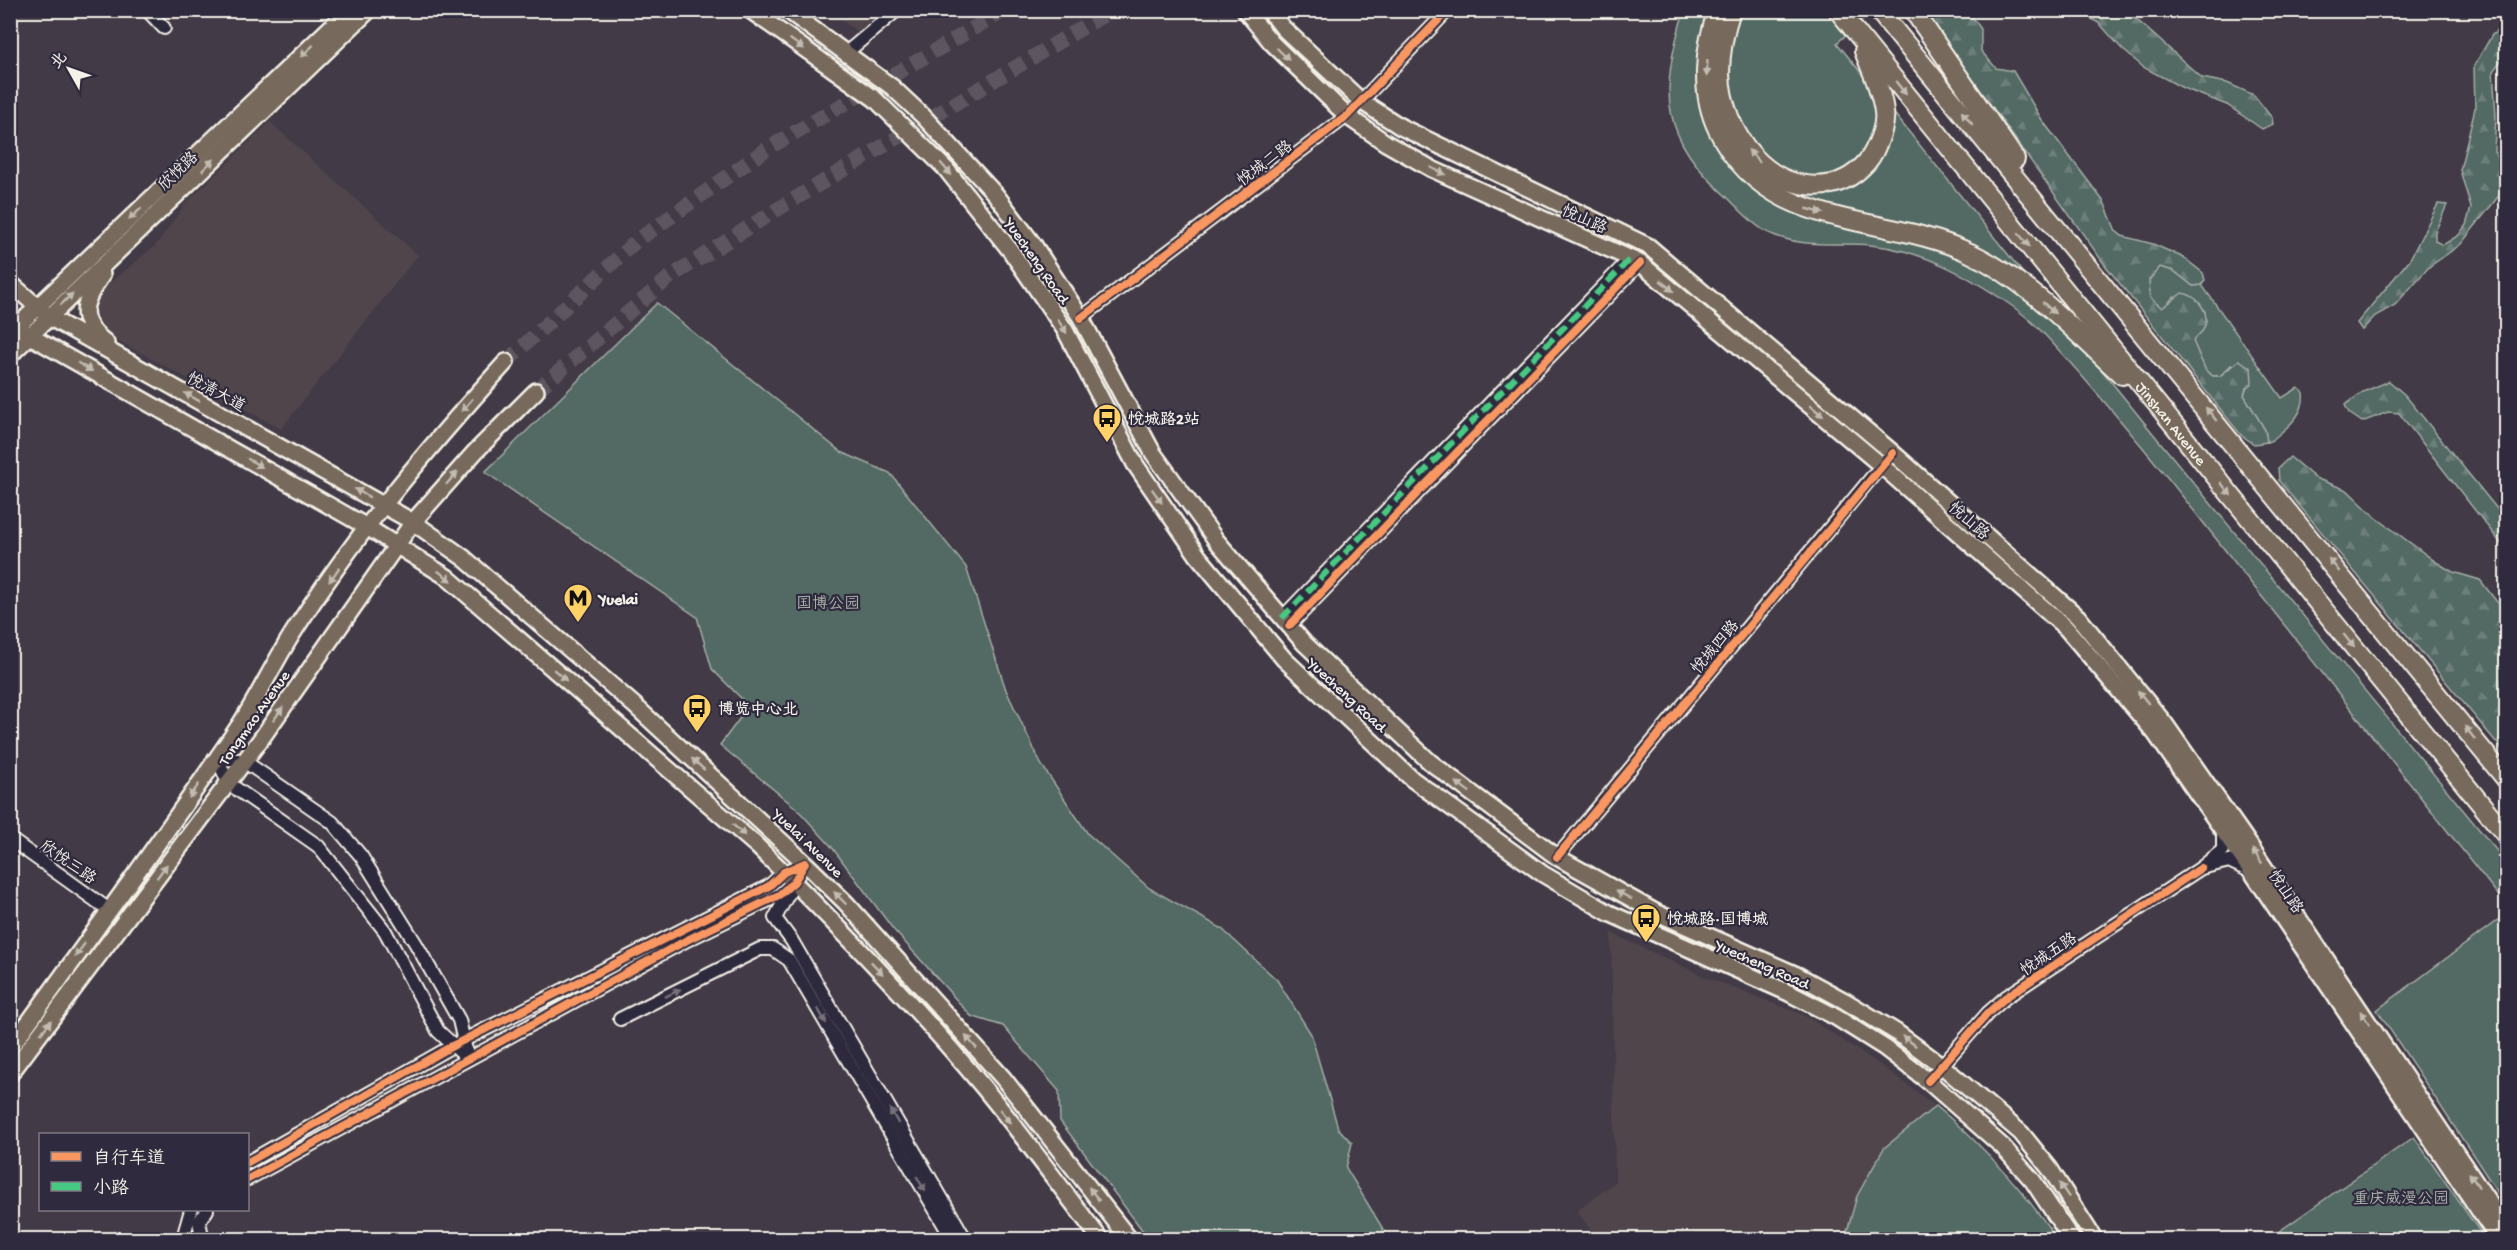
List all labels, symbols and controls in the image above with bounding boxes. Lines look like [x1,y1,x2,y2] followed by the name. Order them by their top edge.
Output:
[789,38,805,50] one-way arrow
[39,39,99,99] north arrow
[300,44,315,57] one-way arrow
[1276,47,1291,61] one-way arrow
[47,49,73,74] text: 北
[1702,58,1711,77] one-way arrow
[1895,81,1907,96] one-way arrow
[1960,110,1973,126] one-way arrow
[1234,136,1297,192] street label: 悦城二路
[154,148,203,196] street label: 欣悦路
[1747,149,1761,163] one-way arrow
[201,158,215,172] one-way arrow
[939,162,953,177] one-way arrow
[1429,167,1446,176] one-way arrow
[1558,201,1610,240] street label: 悦山路
[128,207,143,220] one-way arrow
[1806,207,1824,216] one-way arrow
[997,214,1073,310] street label: Yuecheng Road
[2017,232,2030,247] one-way arrow
[1659,279,1674,292] one-way arrow
[60,293,74,307] one-way arrow
[2041,301,2056,314] one-way arrow
[1056,318,1067,334] one-way arrow
[77,362,93,373] one-way arrow
[183,368,249,418] street label: 悦清大道
[2130,379,2210,471] street label: Jinshan Avenue
[183,393,200,403] one-way arrow
[460,398,474,413] one-way arrow
[1091,402,1123,444] bus stop icon: 悦城路2站
[1809,405,1825,418] one-way arrow
[2204,406,2217,422] one-way arrow
[1128,410,1200,431] place label: 悦城路2站
[247,458,263,469] one-way arrow
[445,471,458,486] one-way arrow
[2220,481,2233,497] one-way arrow
[353,488,370,498] one-way arrow
[1151,488,1162,504] one-way arrow
[1943,498,1993,546] street label: 悦山路
[2328,558,2341,573] one-way arrow
[329,567,340,583] one-way arrow
[436,570,452,582] one-way arrow
[562,582,594,624] metro station icon: Yuelai
[597,592,639,611] place label: Yuelai
[796,594,860,615] park label: 国博公园
[1687,616,1745,679] street label: 悦城四路
[2343,633,2355,648] one-way arrow
[1301,654,1390,739] street label: Yuecheng Road
[215,667,296,771] street label: Tongmao Avenue
[552,668,567,681] one-way arrow
[2137,690,2150,705] one-way arrow
[681,692,713,734] bus stop icon: 博览中心北
[718,700,798,721] place label: 博览中心北
[272,706,283,722] one-way arrow
[2464,725,2477,741] one-way arrow
[691,758,706,771] one-way arrow
[1455,781,1470,793] one-way arrow
[188,783,200,799] one-way arrow
[766,805,846,883] street label: Yuelai Avenue
[731,823,746,836] one-way arrow
[35,836,100,890] street label: 欣悦三路
[2251,848,2262,864] one-way arrow
[156,864,168,879] one-way arrow
[2263,867,2307,918] street label: 悦山路
[1616,890,1633,900] one-way arrow
[833,891,847,905] one-way arrow
[1630,902,1662,944] bus stop icon: 悦城路·国博城
[1667,910,1768,931] place label: 悦城路·国博城
[2017,928,2082,982] street label: 悦城五路
[1710,936,1813,996] street label: Yuecheng Road
[75,943,87,958] one-way arrow
[870,961,884,975] one-way arrow
[664,988,681,997] one-way arrow
[817,1008,827,1025] one-way arrow
[2360,1010,2371,1026] one-way arrow
[39,1020,51,1035] one-way arrow
[964,1036,978,1050] one-way arrow
[1902,1036,1917,1048] one-way arrow
[889,1108,900,1124] one-way arrow
[998,1108,1010,1123] one-way arrow
[39,1133,249,1211] legend
[93,1148,165,1170] text: 自行车道
[2468,1172,2479,1188] one-way arrow
[915,1176,926,1192] one-way arrow
[93,1178,129,1200] text: 小路
[2058,1182,2070,1198] one-way arrow
[1088,1186,1100,1201] one-way arrow
[2353,1189,2449,1210] park label: 重庆威漫公园

